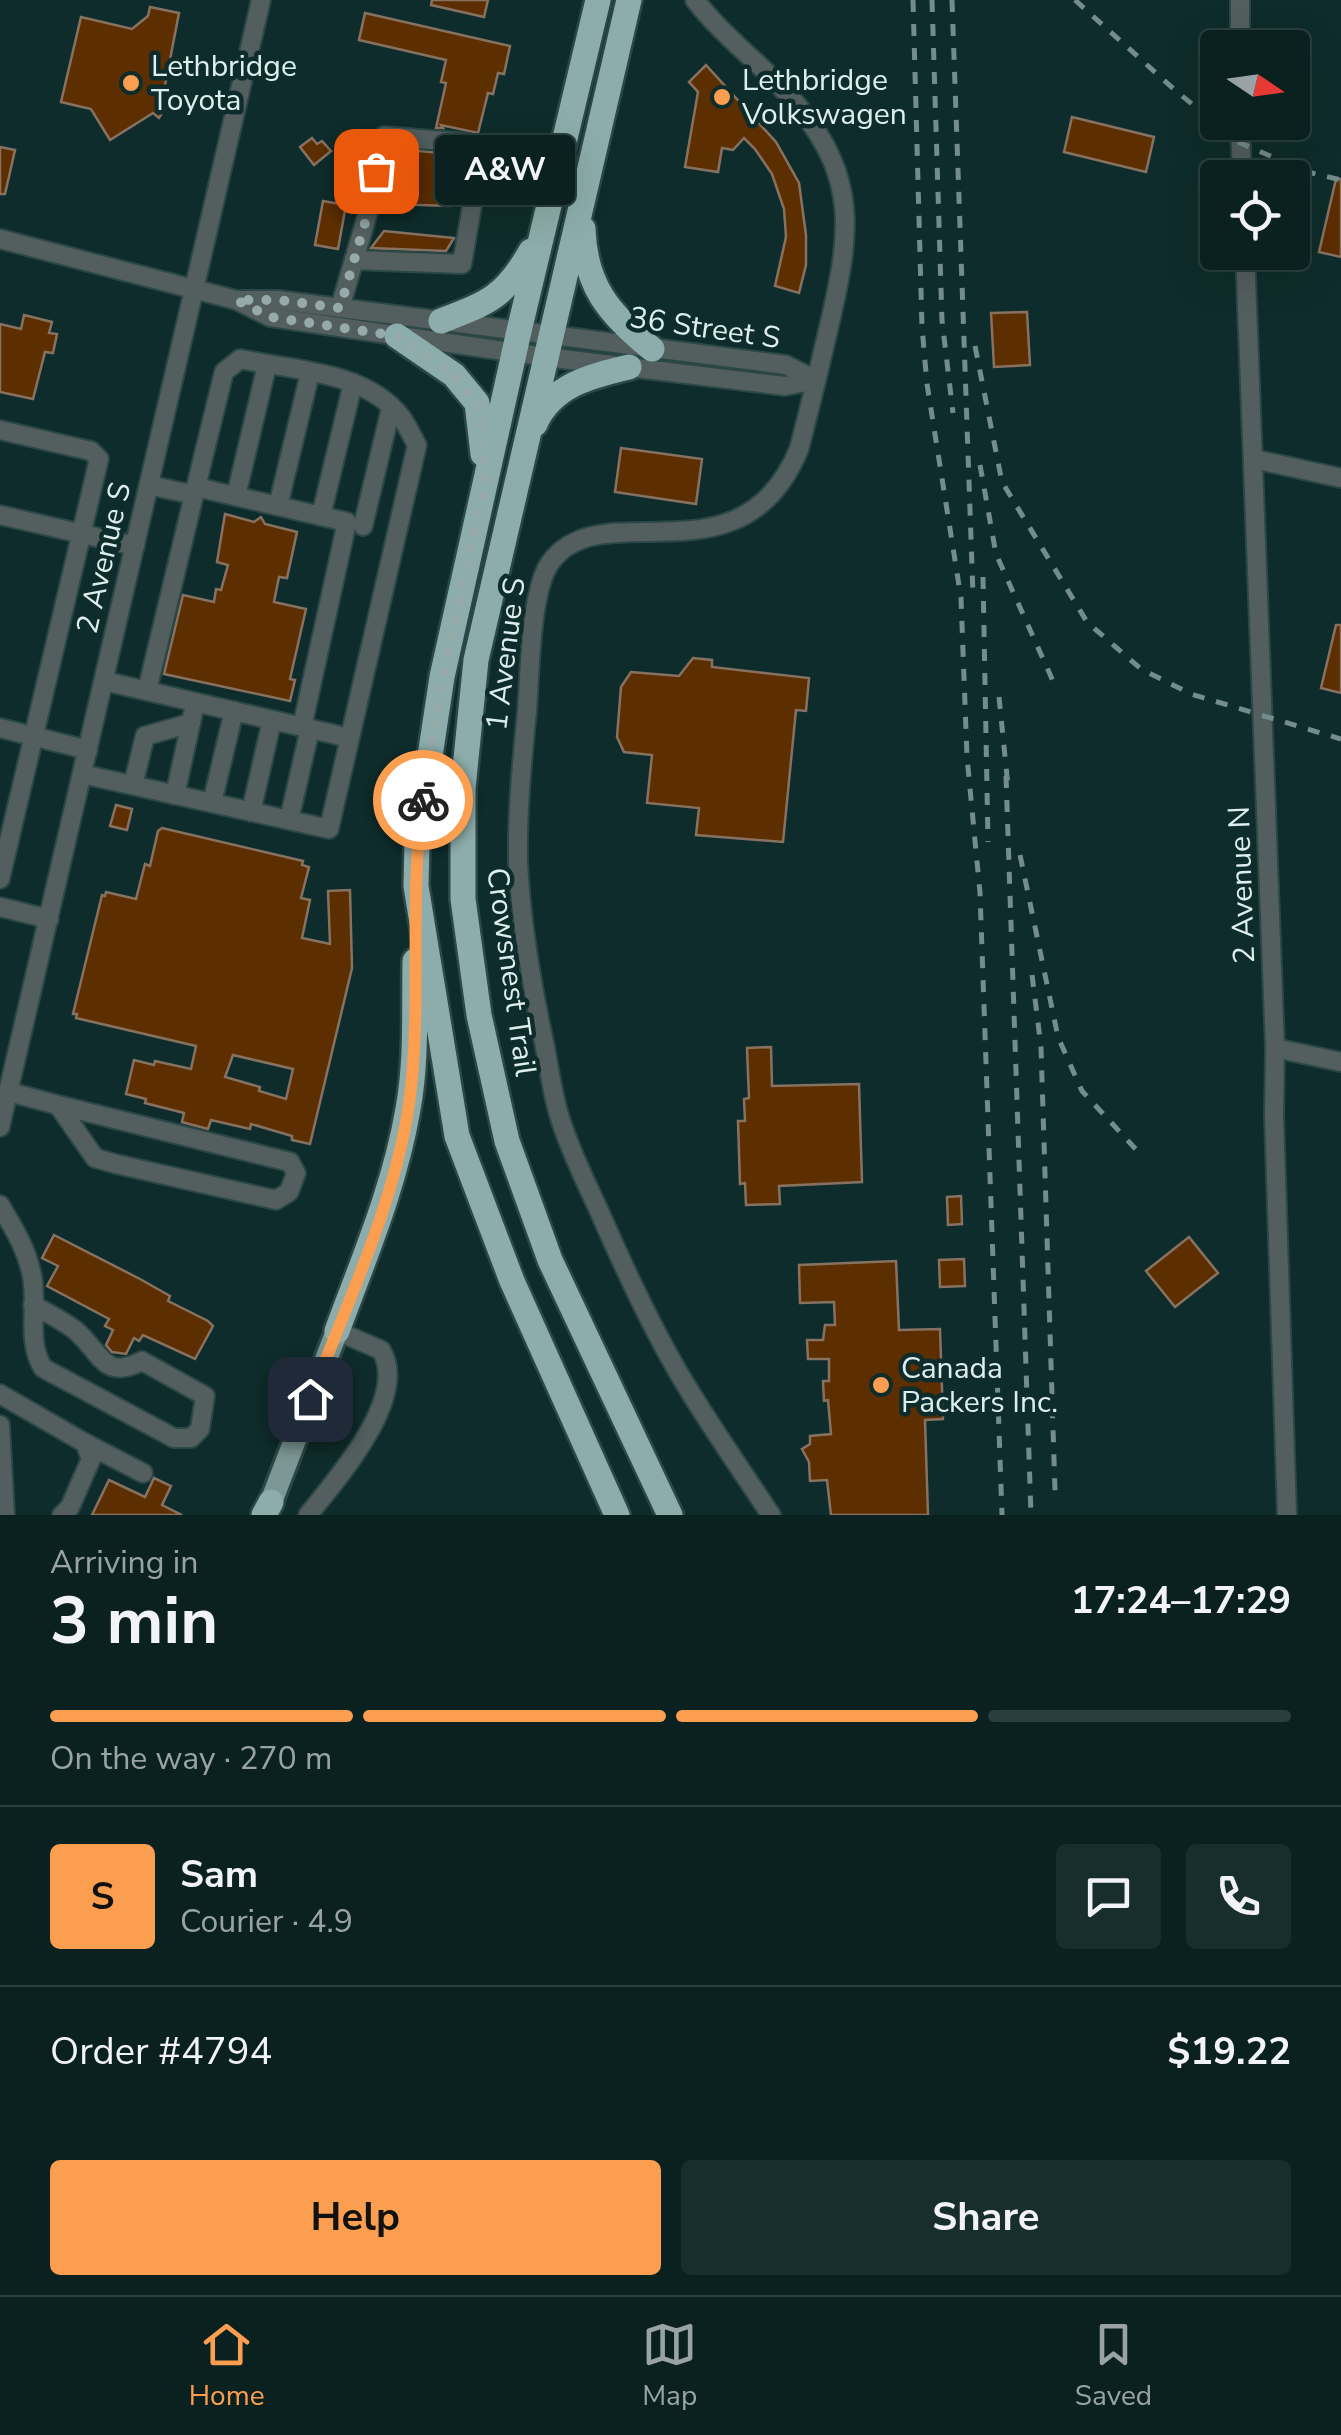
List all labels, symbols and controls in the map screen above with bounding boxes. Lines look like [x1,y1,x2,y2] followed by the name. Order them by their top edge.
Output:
[1200,30,1310,140] north arrow
[1200,30,1310,270] map controls
[151,46,297,121] place label: Lethbridge Toyota
[741,60,907,135] place label: Lethbridge Volkswagen
[120,72,142,94] marker: Lethbridge Toyota
[711,86,733,108] marker: Lethbridge Volkswagen
[334,129,419,214] pin
[436,136,576,206] callout: A&W
[349,144,404,199] icon: bag
[464,148,546,191] text: A&W
[1200,160,1310,270] button: locate
[627,297,783,359] street label: 36 Street S
[67,478,141,638] street label: 2 Avenue S
[476,575,536,733] street label: 1 Avenue S
[373,750,473,850] courier
[396,773,451,828] icon: bike
[1219,805,1265,965] street label: 2 Avenue N
[476,865,546,1079] street label: Crowsnest Trail
[901,1348,1058,1423] place label: Canada Packers Inc.
[268,1357,353,1442] pin
[283,1372,338,1427] icon: home
[870,1374,892,1396] marker: Canada Packers Inc.
[50,1541,198,1584] text: Arriving in
[1071,1575,1291,1626] text: 17:24–17:29
[50,1577,218,1666] text: 3 min
[50,1737,332,1780] text: On the way · 270 m
[1056,1844,1161,1949] button: chat
[1186,1844,1291,1949] button: phone
[180,1849,258,1900] text: Sam
[91,1871,114,1922] text: S
[180,1900,353,1943] text: Courier · 4.9
[50,2026,272,2077] text: Order #4794
[1168,2026,1291,2077] text: $19.22
[50,2160,661,2275] button: Help
[681,2160,1291,2275] button: Share
[189,2317,265,2415] tab: Home
[642,2317,697,2415] tab: Map
[1075,2317,1152,2415] tab: Saved

